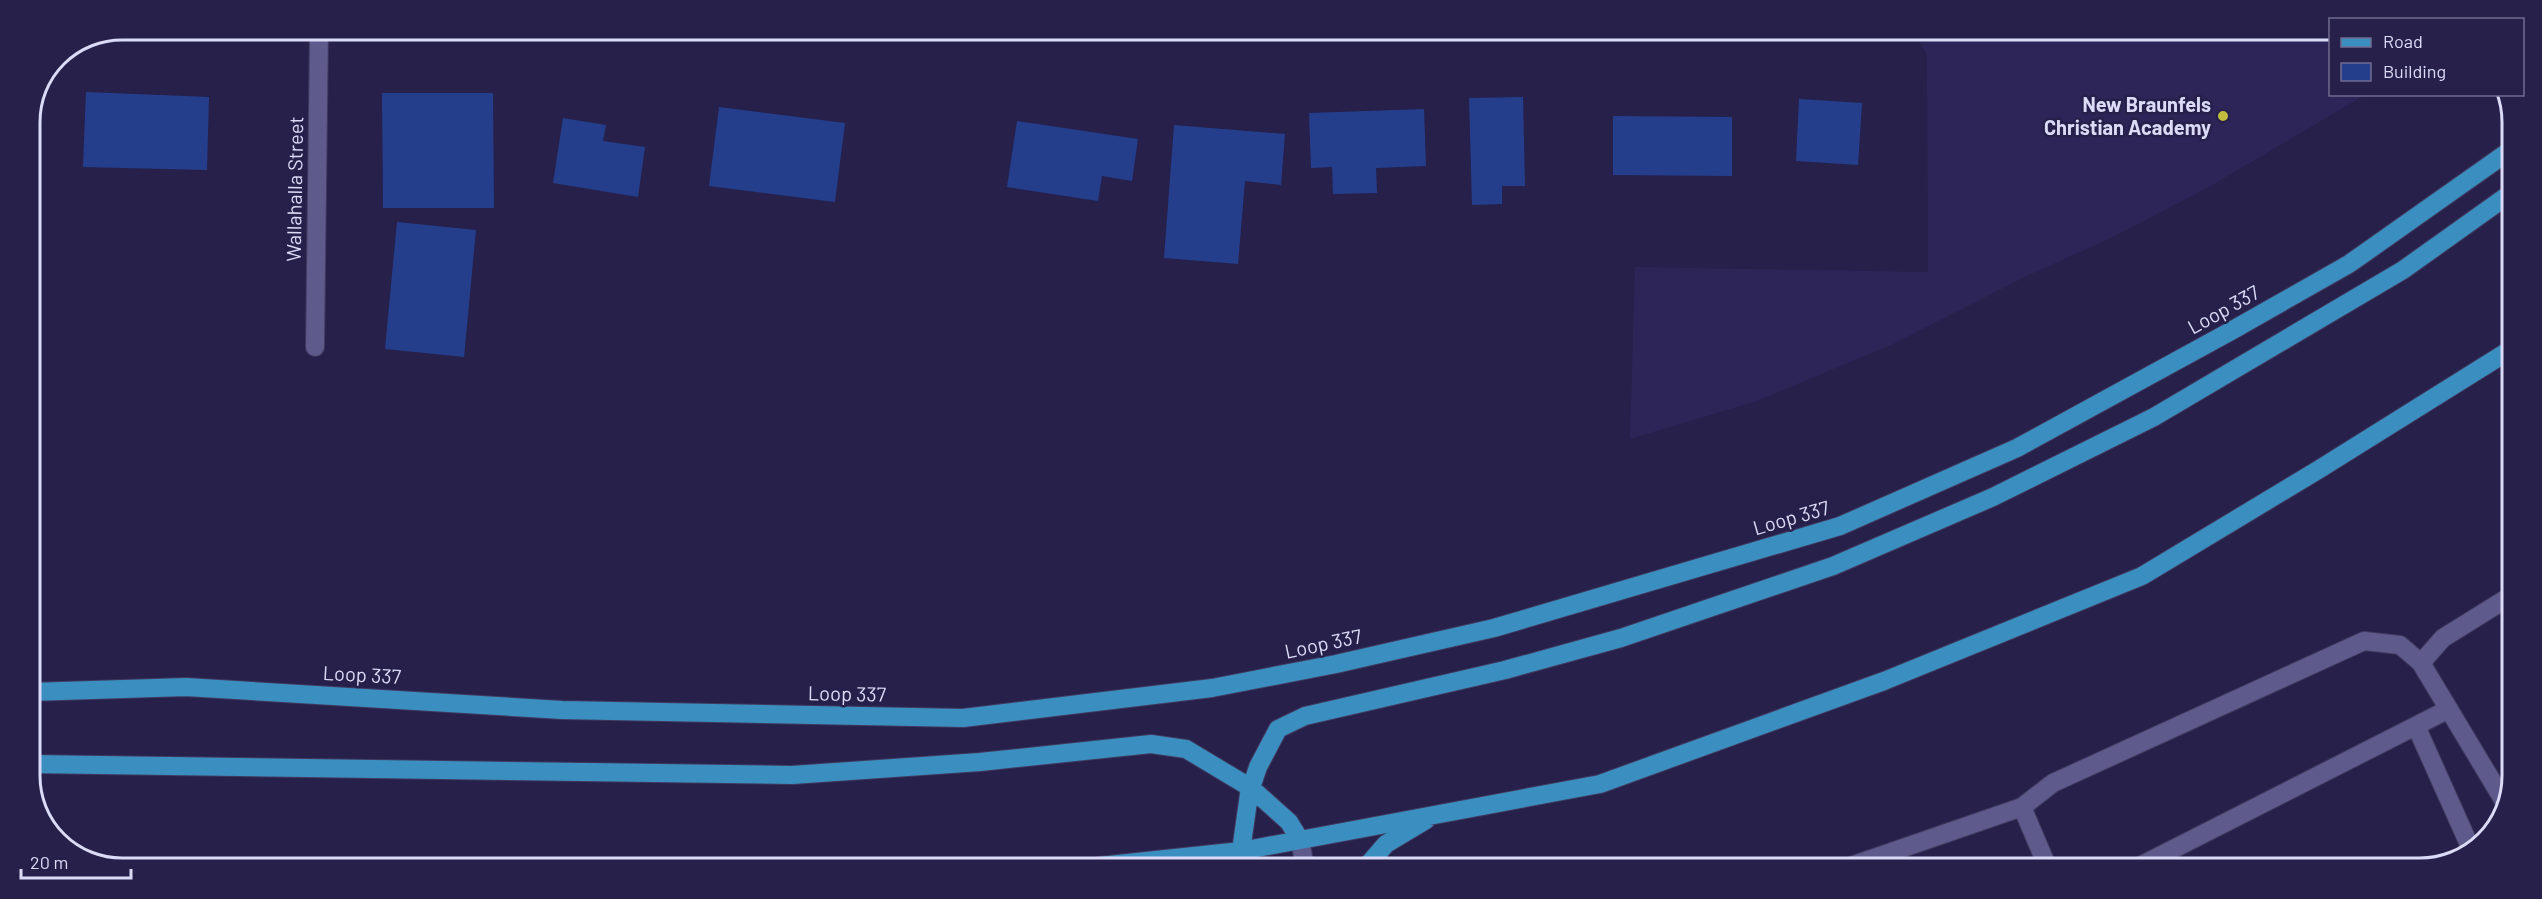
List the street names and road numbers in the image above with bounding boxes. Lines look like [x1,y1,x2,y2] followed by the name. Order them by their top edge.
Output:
[281,116,307,262] street label: Wallahalla Street
[2183,279,2264,338] street label: Loop 337
[1750,495,1832,539] street label: Loop 337
[1282,623,1364,663] street label: Loop 337
[322,660,402,688] street label: Loop 337
[808,680,887,706] street label: Loop 337

